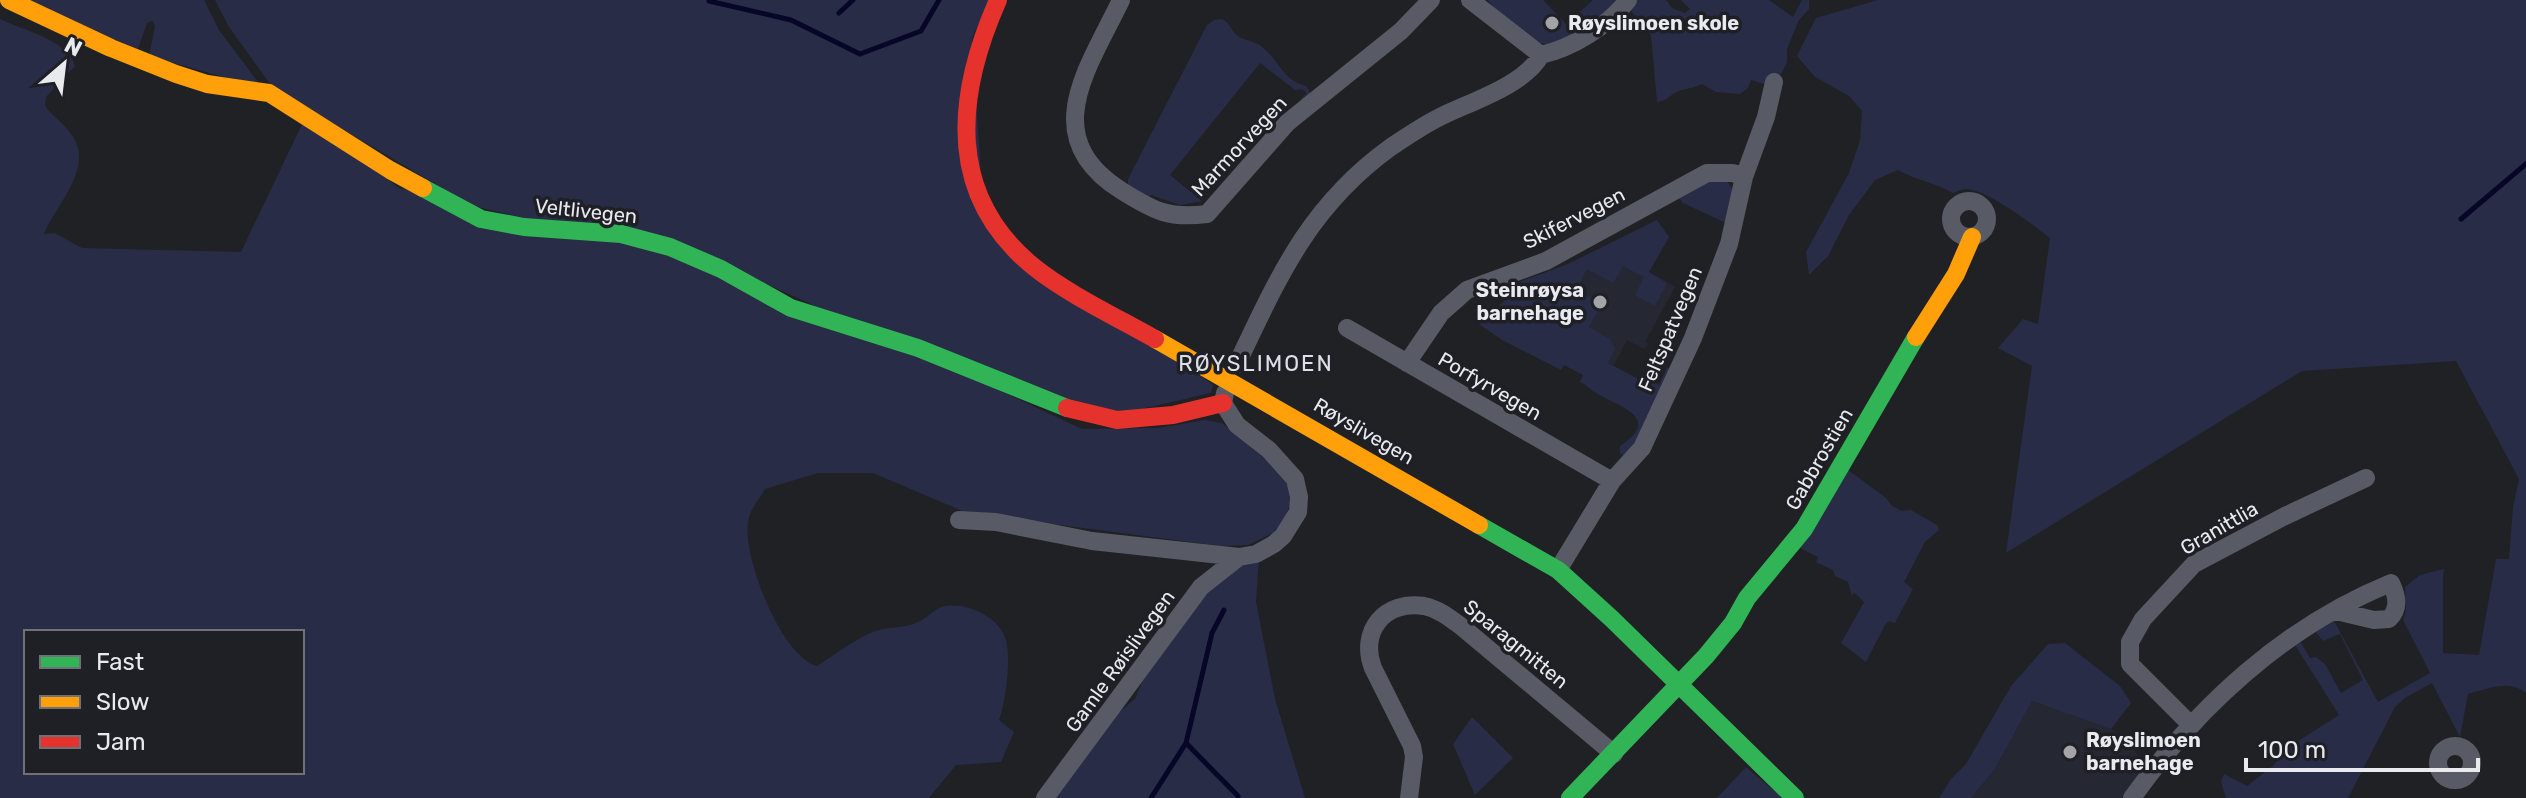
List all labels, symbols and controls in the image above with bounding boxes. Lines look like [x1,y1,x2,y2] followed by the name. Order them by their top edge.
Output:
[1568,11,1739,35] place label: Røyslimoen skole
[1543,14,1561,32] marker: Røyslimoen skole
[24,24,104,104] north arrow
[60,31,86,62] text: N
[1186,91,1292,201] street label: Marmorvegen
[1519,182,1629,254] street label: Skifervegen
[534,194,638,228] street label: Veltlivegen
[1633,263,1707,395] street label: Feltspatvegen
[1476,278,1584,325] place label: Steinrøysa barnehage
[1591,293,1609,311] marker: Steinrøysa barnehage
[1434,347,1546,425] street label: Porfyrvegen
[1178,350,1334,377] district label: RØYSLIMOEN
[1310,393,1418,469] street label: Røyslivegen
[1780,404,1858,514] street label: Gabbrostien
[2176,496,2262,560] street label: Granittlia
[1060,585,1180,737] street label: Gamle Røislivegen
[1459,595,1573,693] street label: Sparagmitten
[24,630,304,774] legend
[96,648,144,676] text: Fast
[96,688,149,716] text: Slow
[2246,722,2478,772] scale bar
[96,728,146,756] text: Jam
[2086,728,2201,775] place label: Røyslimoen barnehage
[2258,736,2326,764] text: 100 m
[2061,743,2079,761] marker: Røyslimoen barnehage

